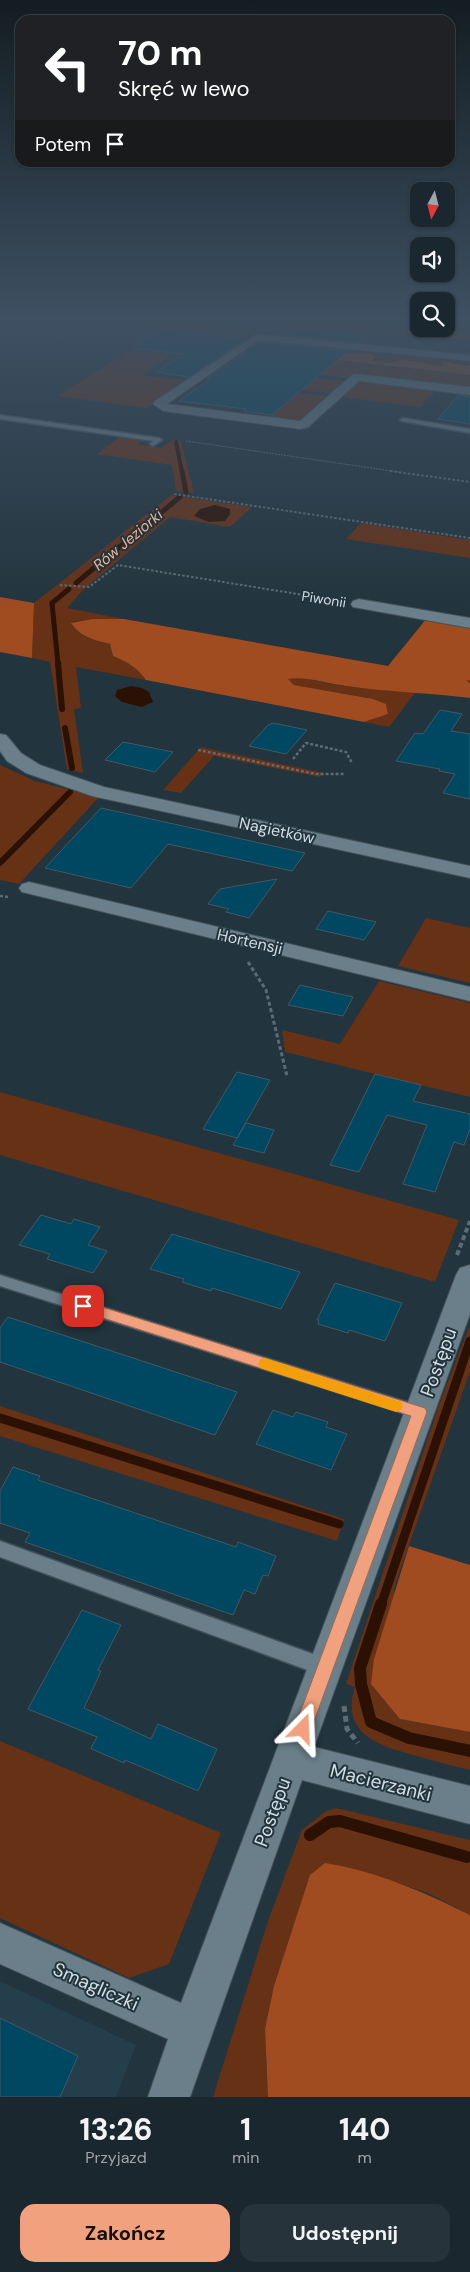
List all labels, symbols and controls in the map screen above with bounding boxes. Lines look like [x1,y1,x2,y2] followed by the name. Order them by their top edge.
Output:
[118,30,202,76] text: 70 m
[35,35,100,100] icon: left
[118,74,250,103] text: Skręć w lewo
[101,130,129,158] icon: arrive
[35,132,91,157] text: Potem
[410,182,455,228] north arrow
[410,182,455,337] map controls
[410,237,455,282] button: sound
[410,292,455,337] button: search
[89,505,167,575] water label: Rów Jeziorki
[300,587,348,611] street label: Piwonii
[237,812,316,849] street label: Nagietków
[215,924,285,959] street label: Hortensji
[62,1285,104,1327] pin
[69,1292,97,1320] icon: arrive
[414,1324,462,1400] street label: Postępu
[276,1702,328,1754] position arrow
[328,1758,434,1807] street label: Macierzanki
[248,1774,296,1850] street label: Postępu
[49,1956,143,2016] street label: Smagliczki
[80,2110,153,2149] text: 13:26
[240,2110,251,2149] text: 1
[339,2110,390,2149] text: 140
[85,2147,147,2168] text: Przyjazd
[232,2147,259,2168] text: min
[358,2147,372,2168] text: m
[20,2204,230,2262] button: Zakończ
[240,2204,450,2262] button: Udostępnij

